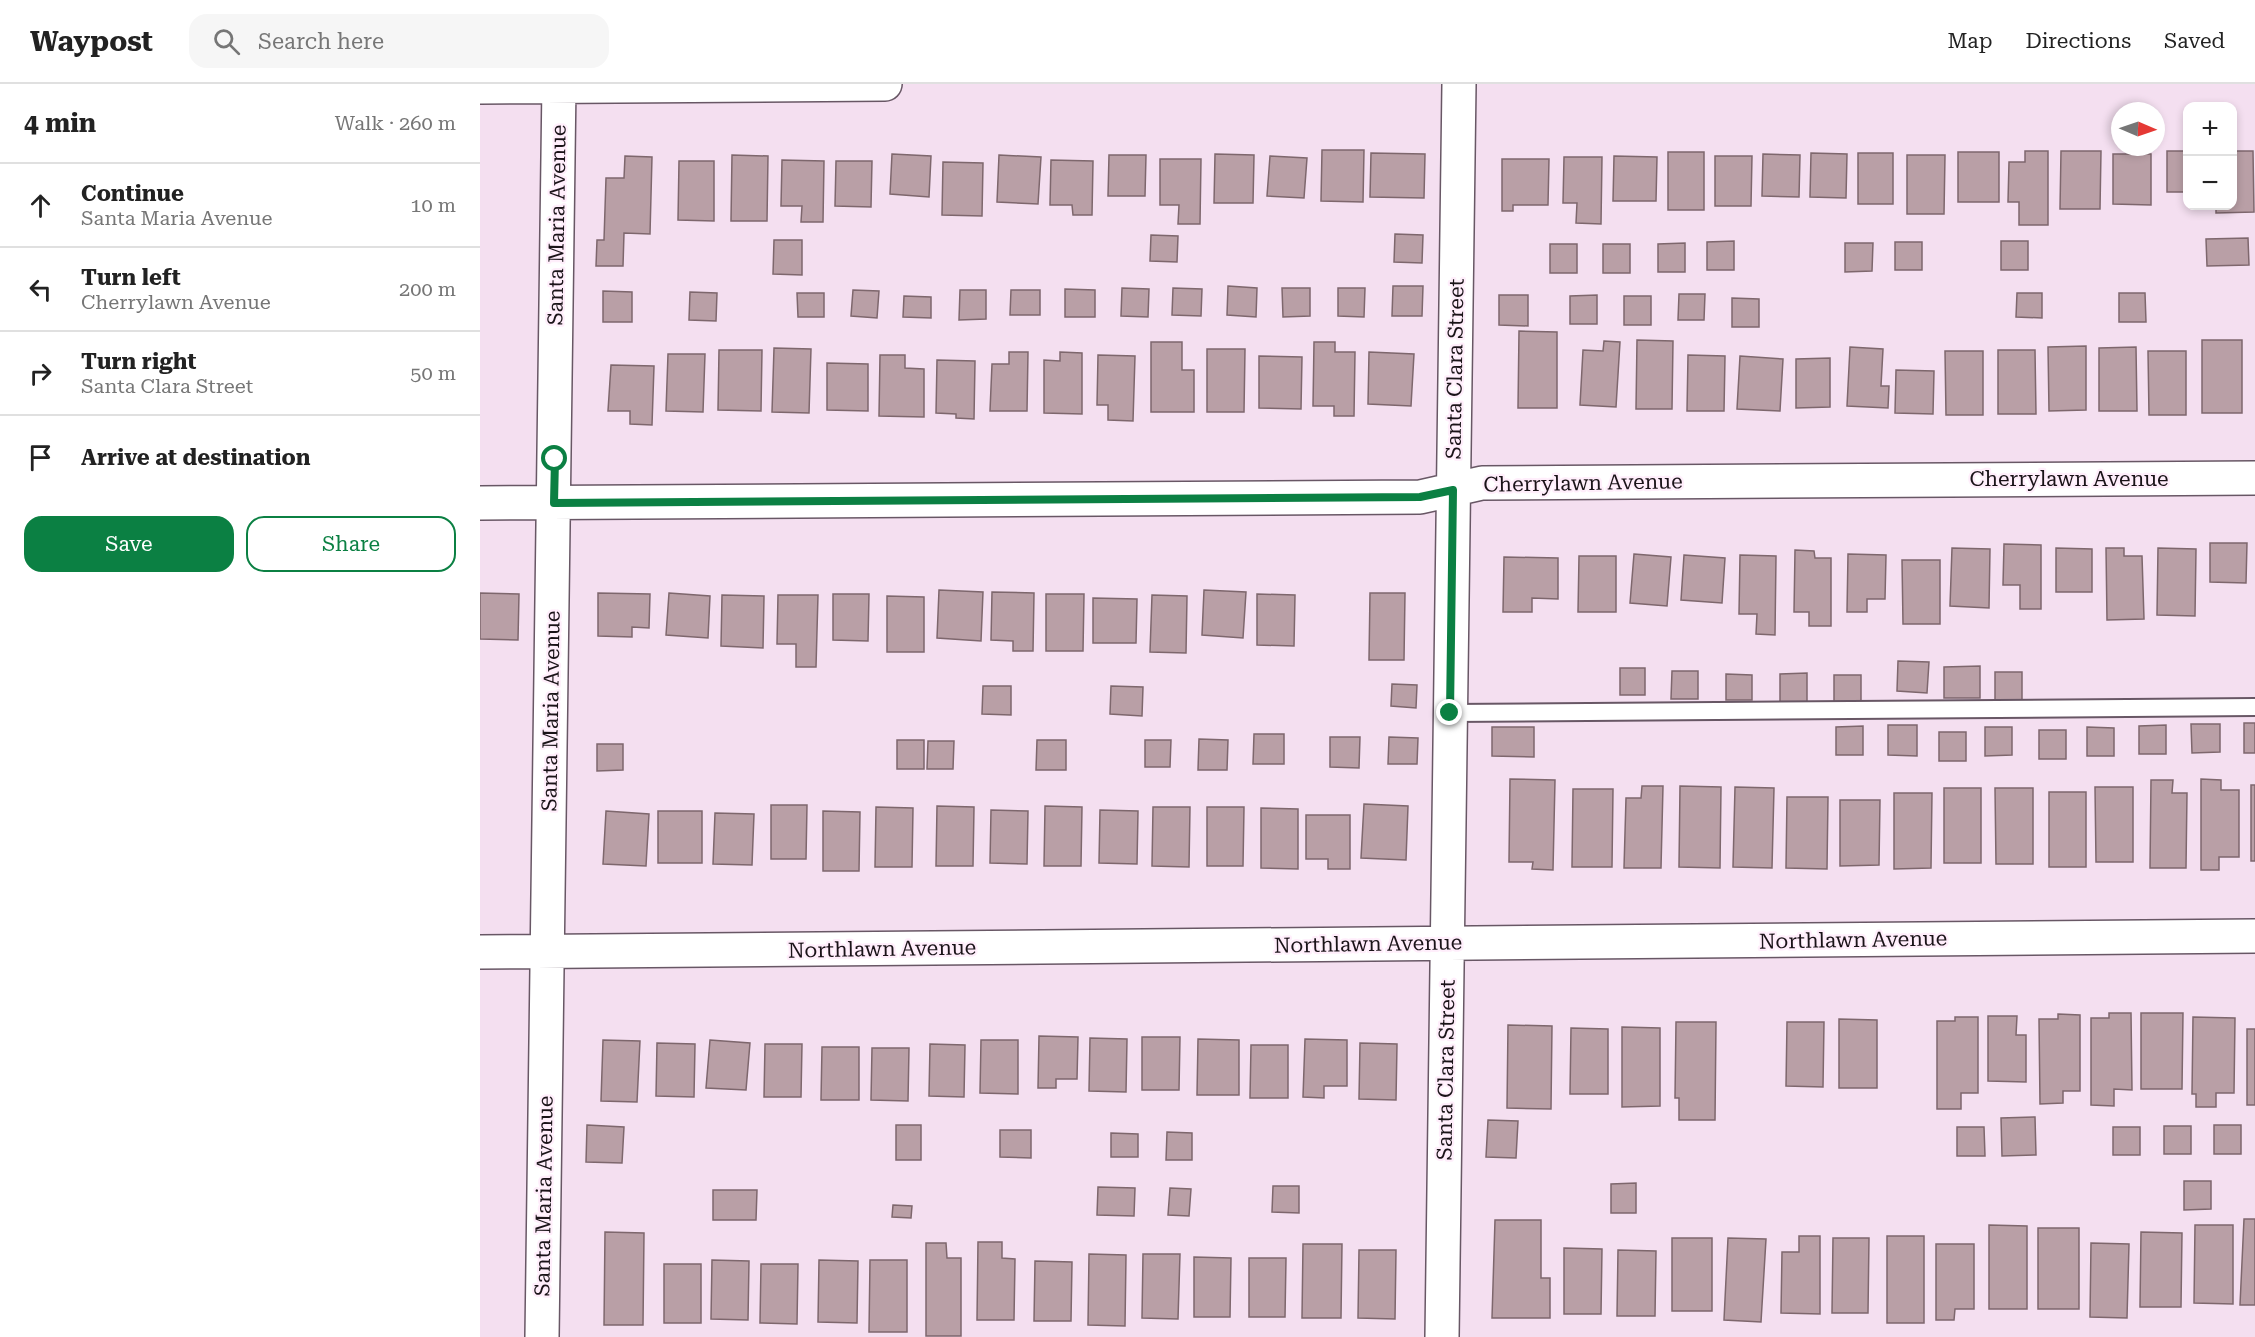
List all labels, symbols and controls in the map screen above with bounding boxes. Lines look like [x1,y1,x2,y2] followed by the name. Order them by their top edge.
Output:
[189,14,609,68] search box
[30,25,153,58] text: Waypost
[210,25,243,58] icon: search
[258,29,384,54] text: Search here
[1948,29,1992,53] text: Map
[2025,29,2131,53] text: Directions
[2164,29,2225,53] text: Saved
[2111,102,2165,156] north arrow
[2183,102,2237,210] map controls
[2183,102,2237,156] button: +
[24,108,96,138] text: 4 min
[335,111,456,135] text: Walk · 260 m
[543,124,571,326] street label: Santa Maria Avenue
[2183,156,2237,210] button: −
[81,181,184,206] text: Continue
[24,189,57,222] icon: ahead
[410,193,456,217] text: 10 m
[81,206,272,230] text: Santa Maria Avenue
[81,265,181,290] text: Turn left
[24,273,57,306] icon: left
[399,277,456,301] text: 200 m
[1441,278,1469,460] street label: Santa Clara Street
[81,290,271,314] text: Cherrylawn Avenue
[81,349,196,374] text: Turn right
[24,357,57,390] icon: right
[410,361,456,385] text: 50 m
[81,374,253,398] text: Santa Clara Street
[24,441,57,474] icon: arrive
[81,445,310,470] text: Arrive at destination
[541,445,567,471] route start
[1969,467,2169,491] street label: Cherrylawn Avenue
[1483,469,1683,497] street label: Cherrylawn Avenue
[24,516,234,572] button: Save
[246,516,456,572] button: Share
[537,610,565,812] street label: Santa Maria Avenue
[1436,699,1462,725] route end
[1759,926,1947,954] street label: Northlawn Avenue
[1274,930,1462,958] street label: Northlawn Avenue
[788,935,976,963] street label: Northlawn Avenue
[1432,979,1460,1161] street label: Santa Clara Street
[530,1095,558,1297] street label: Santa Maria Avenue

